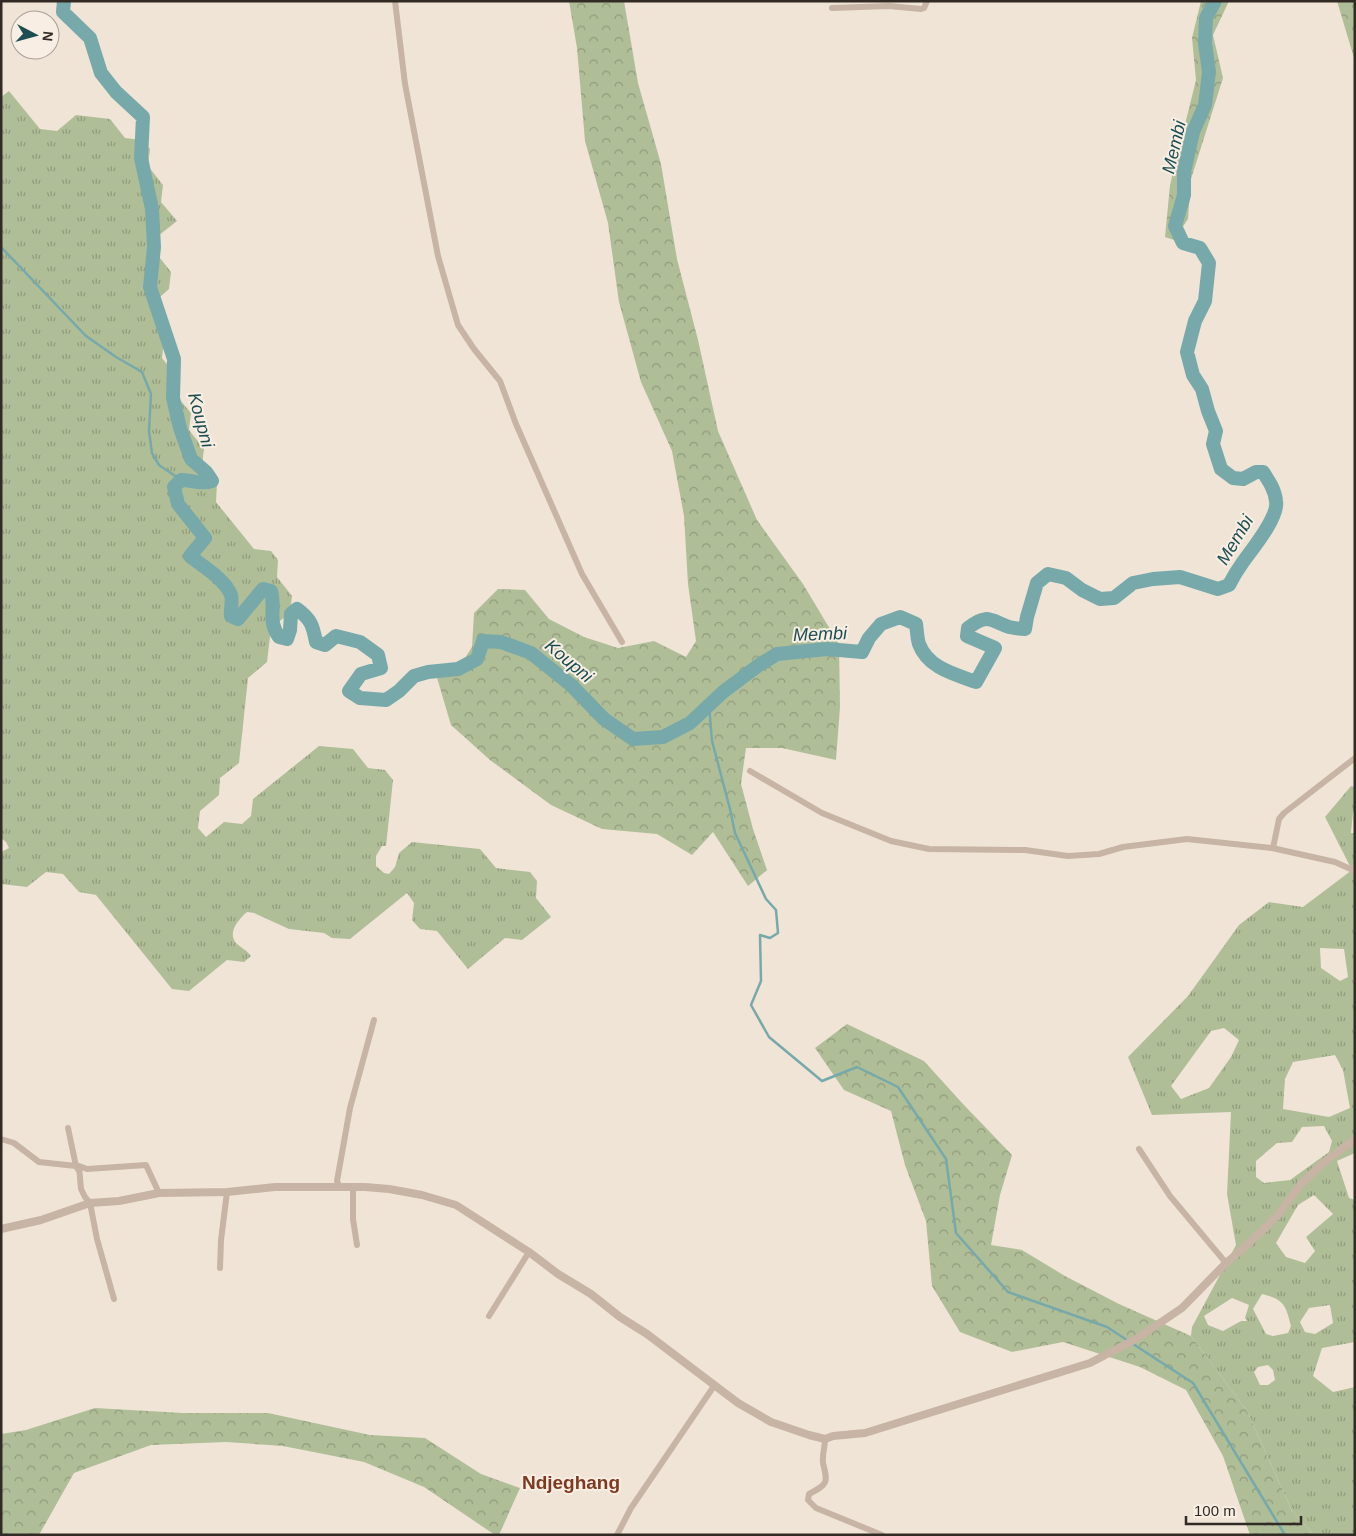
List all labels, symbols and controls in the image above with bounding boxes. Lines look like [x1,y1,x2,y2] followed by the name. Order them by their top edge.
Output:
[10,10,60,60] north arrow
[39,30,56,42] text: N
[1158,117,1190,176] water label: Membi
[184,390,218,451] water label: Koupni
[1213,511,1258,568] water label: Membi
[793,623,848,645] water label: Membi
[541,635,598,687] water label: Koupni
[522,1472,620,1493] district label: Ndjeghang
[1186,1494,1301,1526] scale bar
[1194,1502,1236,1519] text: 100 m

